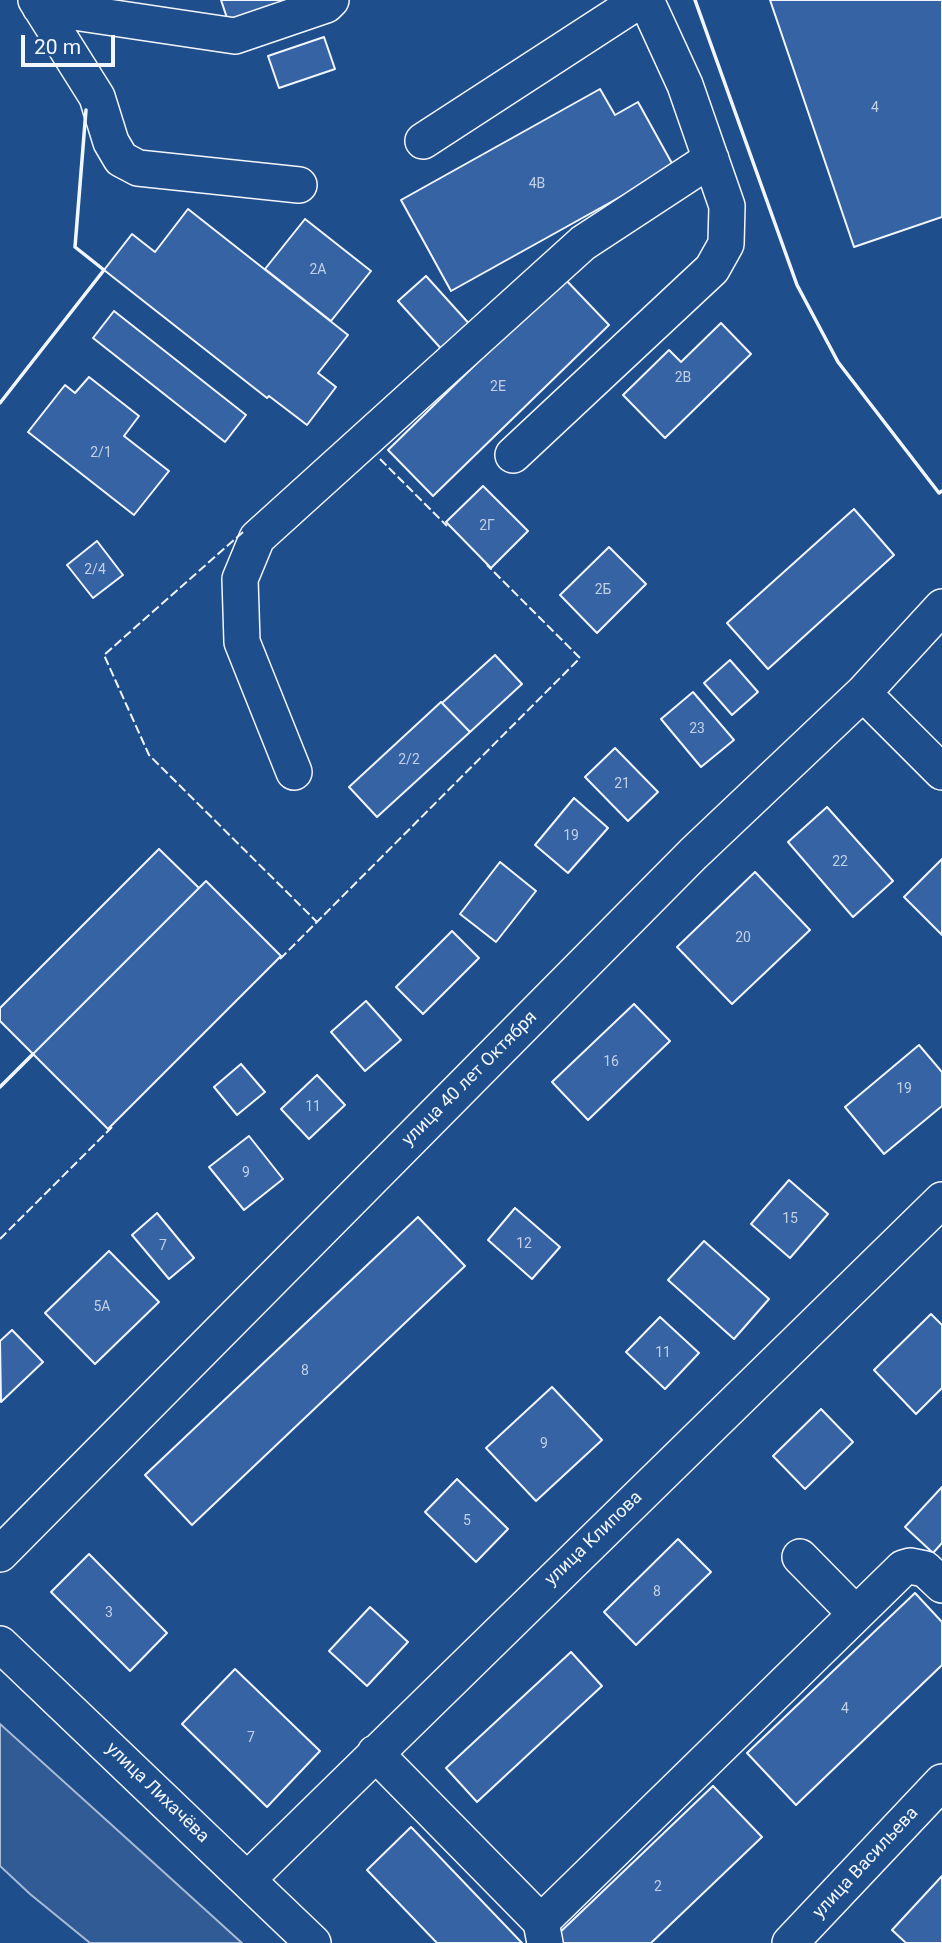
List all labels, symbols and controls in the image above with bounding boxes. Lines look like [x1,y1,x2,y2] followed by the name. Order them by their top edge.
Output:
[24,21,119,65] scale bar
[34,35,81,59] text: 20 m
[871,100,879,116] house number: 4
[529,176,545,192] house number: 4В
[309,262,327,278] house number: 2А
[675,370,691,386] house number: 2В
[490,379,506,395] house number: 2Е
[90,445,112,461] house number: 2/1
[479,518,495,534] house number: 2Г
[84,562,106,578] house number: 2/4
[595,582,611,598] house number: 2Б
[689,721,705,737] house number: 23
[398,752,420,768] house number: 2/2
[614,776,630,792] house number: 21
[563,828,579,844] house number: 19
[832,854,848,870] house number: 22
[735,930,751,946] house number: 20
[398,1007,542,1151] street label: улица 40 лет Октября
[603,1054,619,1070] house number: 16
[896,1081,912,1097] house number: 19
[305,1099,321,1115] house number: 11
[242,1165,250,1181] house number: 9
[782,1211,798,1227] house number: 15
[516,1236,532,1252] house number: 12
[159,1238,167,1254] house number: 7
[93,1299,111,1315] house number: 5А
[655,1345,671,1361] house number: 11
[301,1363,309,1379] house number: 8
[540,1436,548,1452] house number: 9
[541,1487,647,1591] street label: улица Клипова
[463,1513,471,1529] house number: 5
[653,1584,661,1600] house number: 8
[105,1605,113,1621] house number: 3
[841,1701,849,1717] house number: 4
[247,1730,255,1746] house number: 7
[101,1738,213,1848] street label: улица Лихачёва
[809,1803,923,1923] street label: улица Васильева
[654,1879,662,1895] house number: 2

